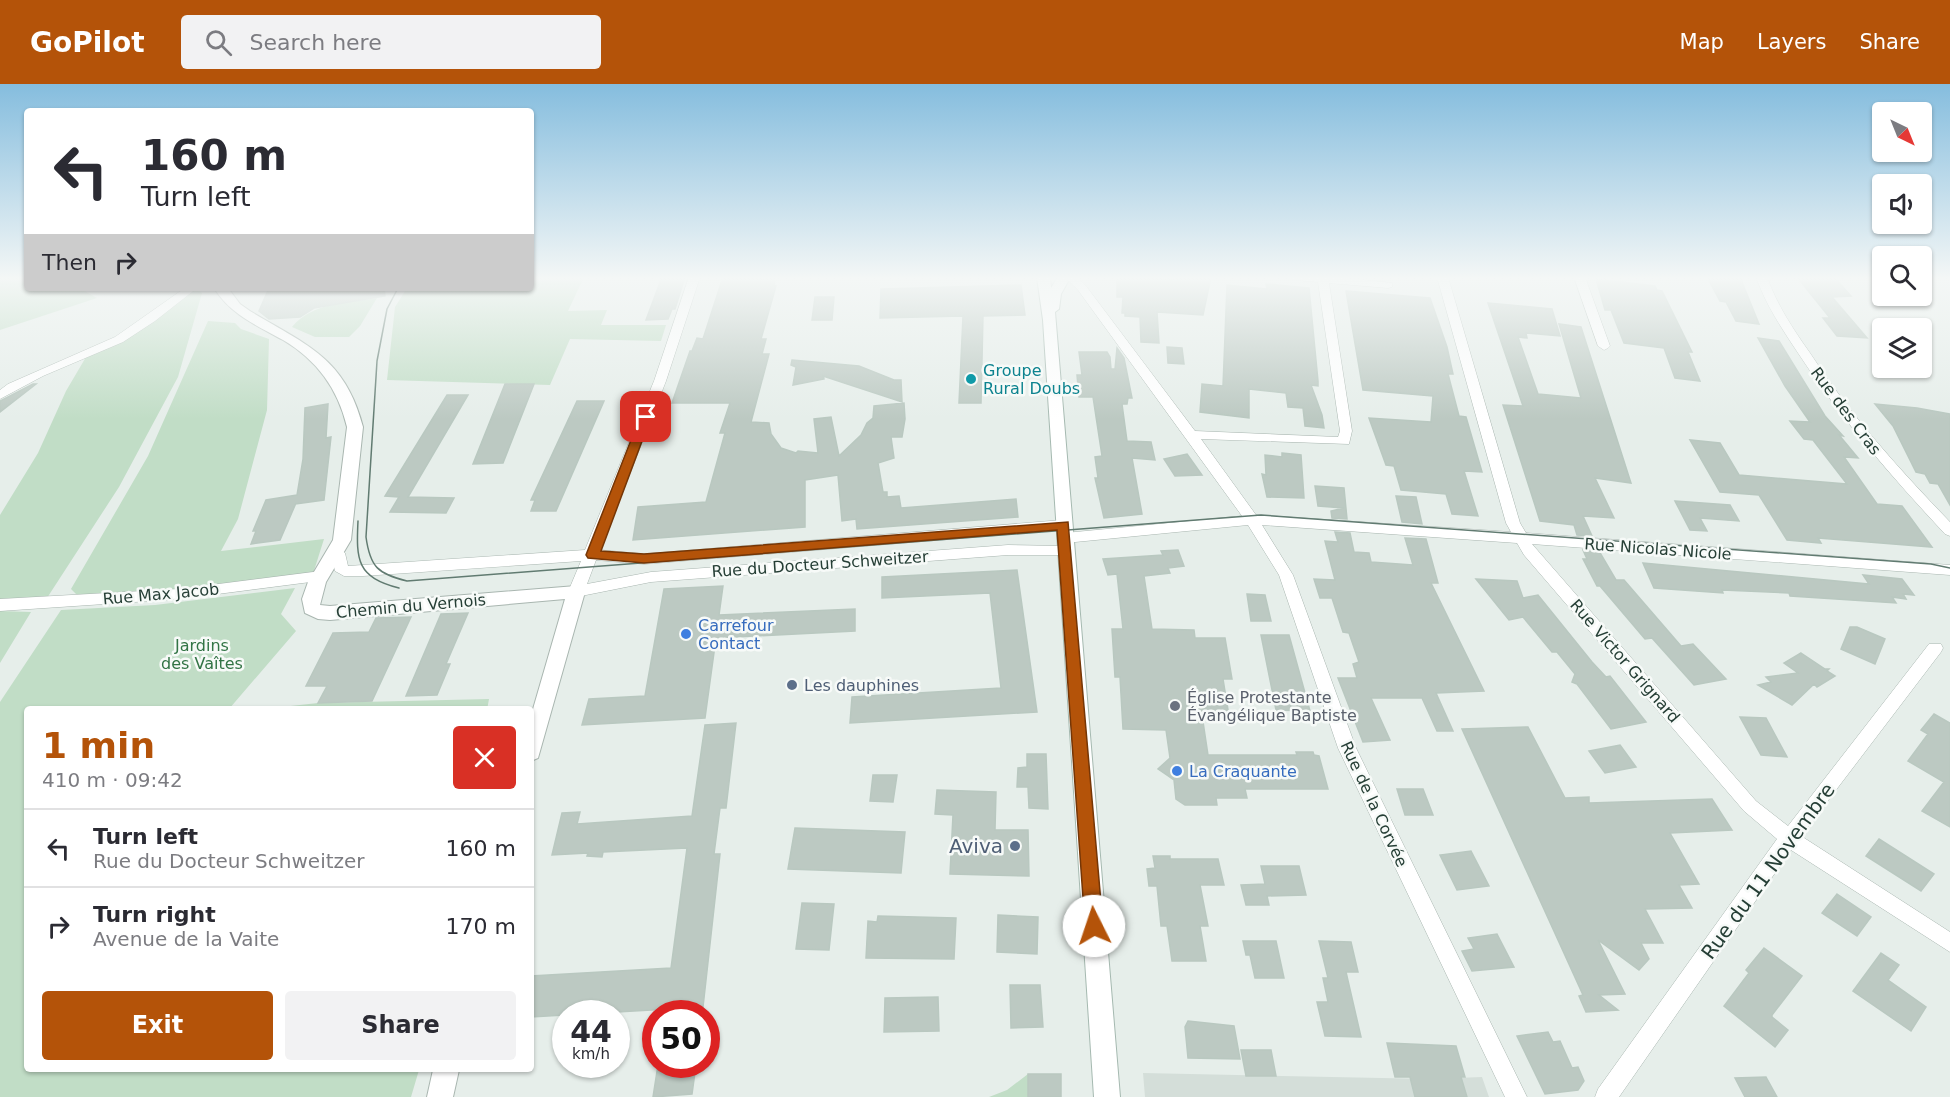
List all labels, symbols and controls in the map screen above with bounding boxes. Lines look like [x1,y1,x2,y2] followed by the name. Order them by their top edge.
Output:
[181,15,601,69] search box
[30,26,145,59] text: GoPilot
[202,26,235,59] icon: search
[250,30,382,55] text: Search here
[1680,30,1724,54] text: Map
[1757,30,1826,54] text: Layers
[1859,30,1920,54] text: Share
[1872,102,1932,162] north arrow
[1872,102,1932,378] map controls
[141,131,287,180] text: 160 m
[42,132,120,210] icon: left
[1872,174,1932,234] button: sound
[141,181,251,212] text: Turn left
[109,246,142,279] icon: right
[1872,246,1932,306] button: search
[42,250,97,275] text: Then
[1872,318,1932,378] button: layers
[983,361,1080,398] place label: Groupe Rural Doubs
[1807,363,1885,459] street label: Rue des Cras
[964,372,978,386] marker: Groupe Rural Doubs
[620,391,671,442] pin
[629,400,662,433] icon: arrive
[1584,534,1732,564] street label: Rue Nicolas Nicole
[711,547,929,581] street label: Rue du Docteur Schweitzer
[102,579,220,609] street label: Rue Max Jacob
[335,590,487,622] street label: Chemin du Vernois
[1566,596,1684,726] street label: Rue Victor Grignard
[698,616,774,653] place label: Carrefour Contact
[679,627,693,641] marker: Carrefour Contact
[161,636,243,673] park label: Jardins des Vaîtes
[804,676,919,695] place label: Les dauphines
[785,678,799,692] marker: Les dauphines
[1187,688,1357,725] place label: Église Protestante Évangélique Baptiste
[1168,699,1182,713] marker: Église Protestante Évangélique Baptiste
[42,725,155,766] text: 1 min
[453,726,516,789] button: close
[1337,738,1411,870] street label: Rue de la Corvée
[1189,762,1297,781] place label: La Craquante
[1170,764,1184,778] marker: La Craquante
[42,768,183,792] text: 410 m · 09:42
[1696,778,1840,964] street label: Rue du 11 Novembre
[93,824,198,849] text: Turn left
[42,832,75,865] icon: left
[949,834,1003,858] place label: Aviva
[446,836,516,861] text: 160 m
[1008,839,1022,853] marker: Aviva
[93,849,365,873] text: Rue du Docteur Schweitzer
[1062,894,1126,958] position arrow
[93,902,216,927] text: Turn right
[42,910,75,943] icon: right
[446,914,516,939] text: 170 m
[93,927,279,951] text: Avenue de la Vaite
[42,991,273,1060] button: Exit
[285,991,516,1060] button: Share
[642,1000,720,1078] speed limit sign: 50
[570,1014,612,1049] text: 44
[572,1045,610,1063] text: km/h

